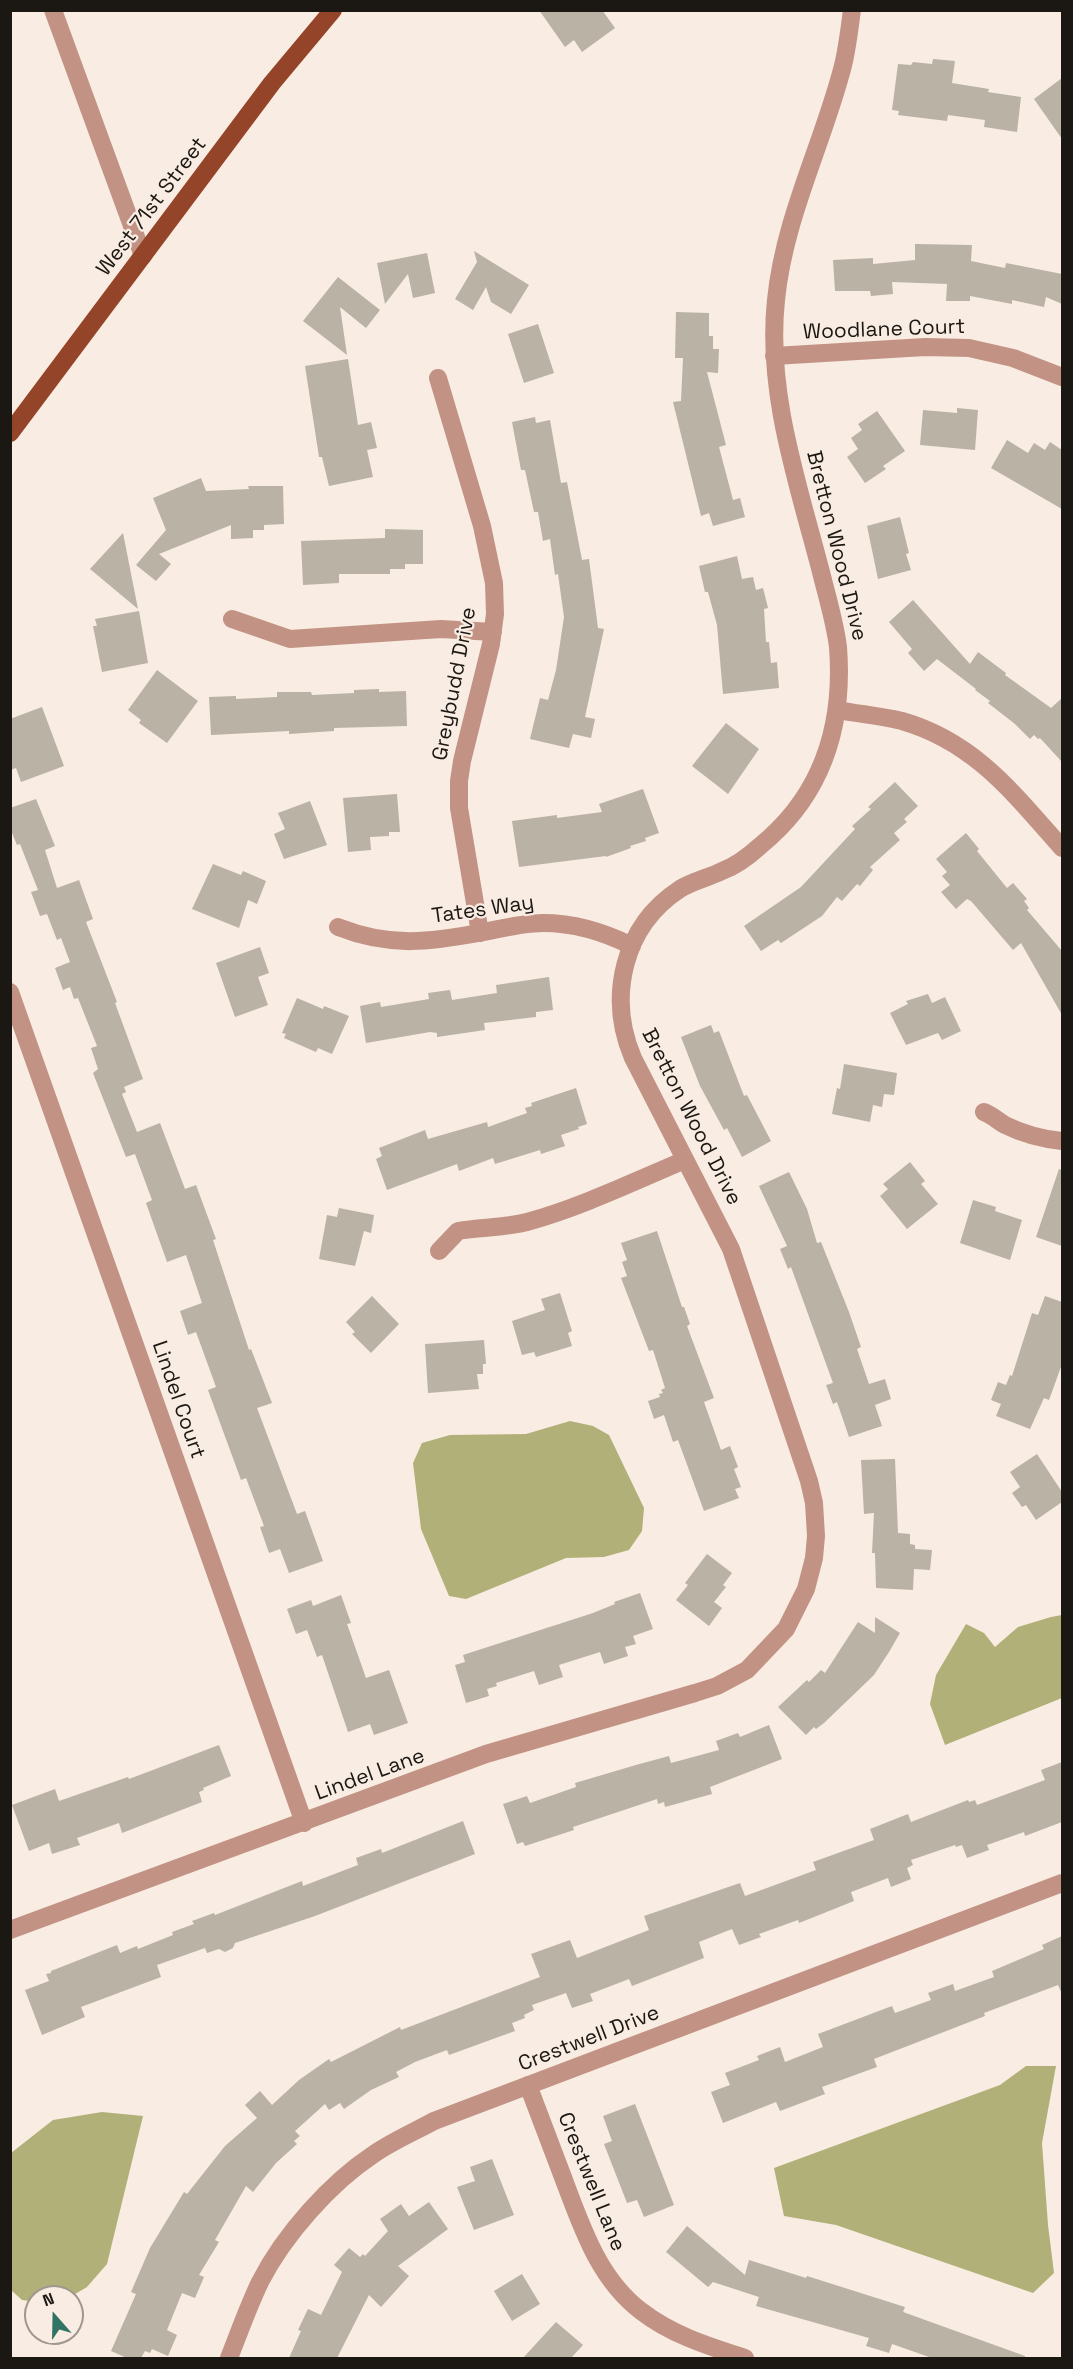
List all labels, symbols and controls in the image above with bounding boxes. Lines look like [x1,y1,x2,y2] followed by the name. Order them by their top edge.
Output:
[92,133,212,281] street label: West 71st Street
[802,315,966,345] street label: Woodlane Court
[800,448,872,644] street label: Bretton Wood Drive
[428,605,482,763] street label: Greybudd Drive
[430,890,536,930] street label: Tates Way
[636,1024,746,1210] street label: Bretton Wood Drive
[146,1338,210,1462] street label: Lindel Court
[312,1744,428,1806] street label: Lindel Lane
[515,2001,663,2077] street label: Crestwell Drive
[552,2109,630,2255] street label: Crestwell Lane
[24,2285,84,2345] north arrow
[40,2288,57,2311] text: N

